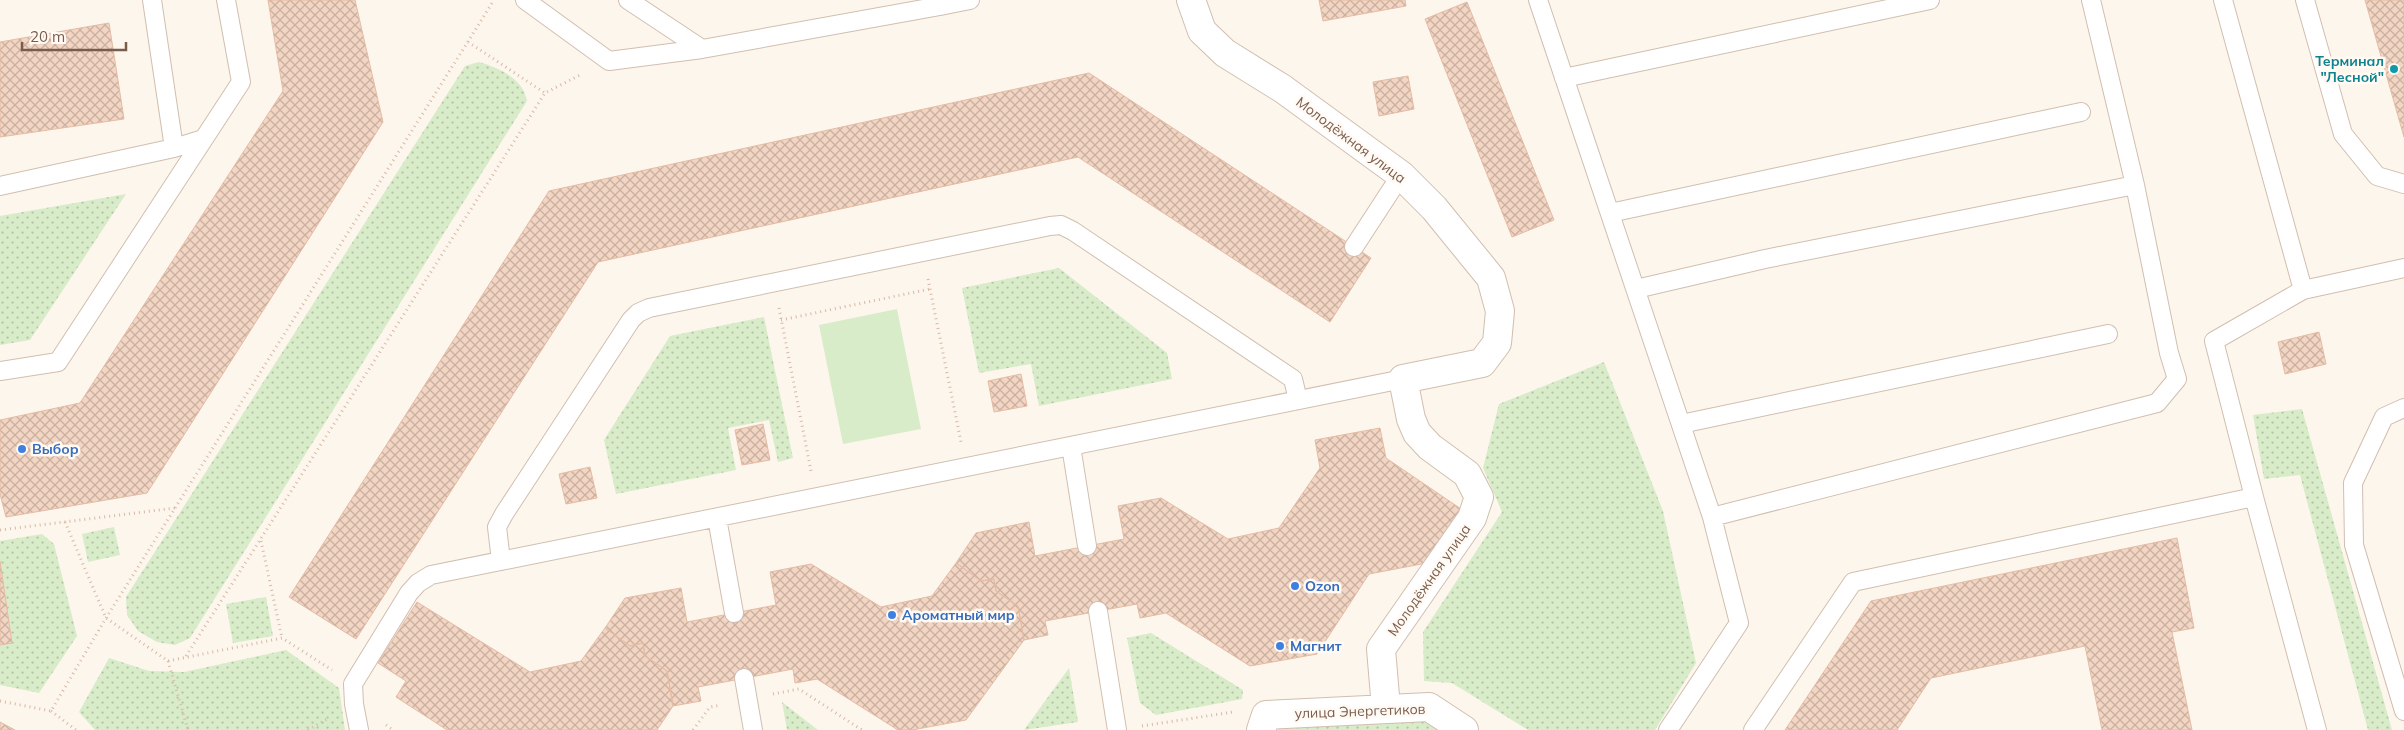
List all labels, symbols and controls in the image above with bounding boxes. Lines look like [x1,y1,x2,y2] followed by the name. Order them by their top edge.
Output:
[22,20,126,52] scale bar
[30,27,65,46] text: 20 m
[2315,52,2384,86] place label: Терминал "Лесной"
[2388,63,2400,75] marker: Терминал "Лесной"
[1292,93,1410,187] street label: Молодёжная улица
[32,440,79,458] place label: Выбор
[16,443,28,455] marker: Выбор
[1383,520,1475,640] street label: Молодёжная улица
[1305,577,1340,595] place label: Ozon
[1289,580,1301,592] marker: Ozon
[902,606,1015,624] place label: Ароматный мир
[886,609,898,621] marker: Ароматный мир
[1290,637,1342,655] place label: Магнит
[1274,640,1286,652] marker: Магнит
[1294,700,1426,722] street label: улица Энергетиков

